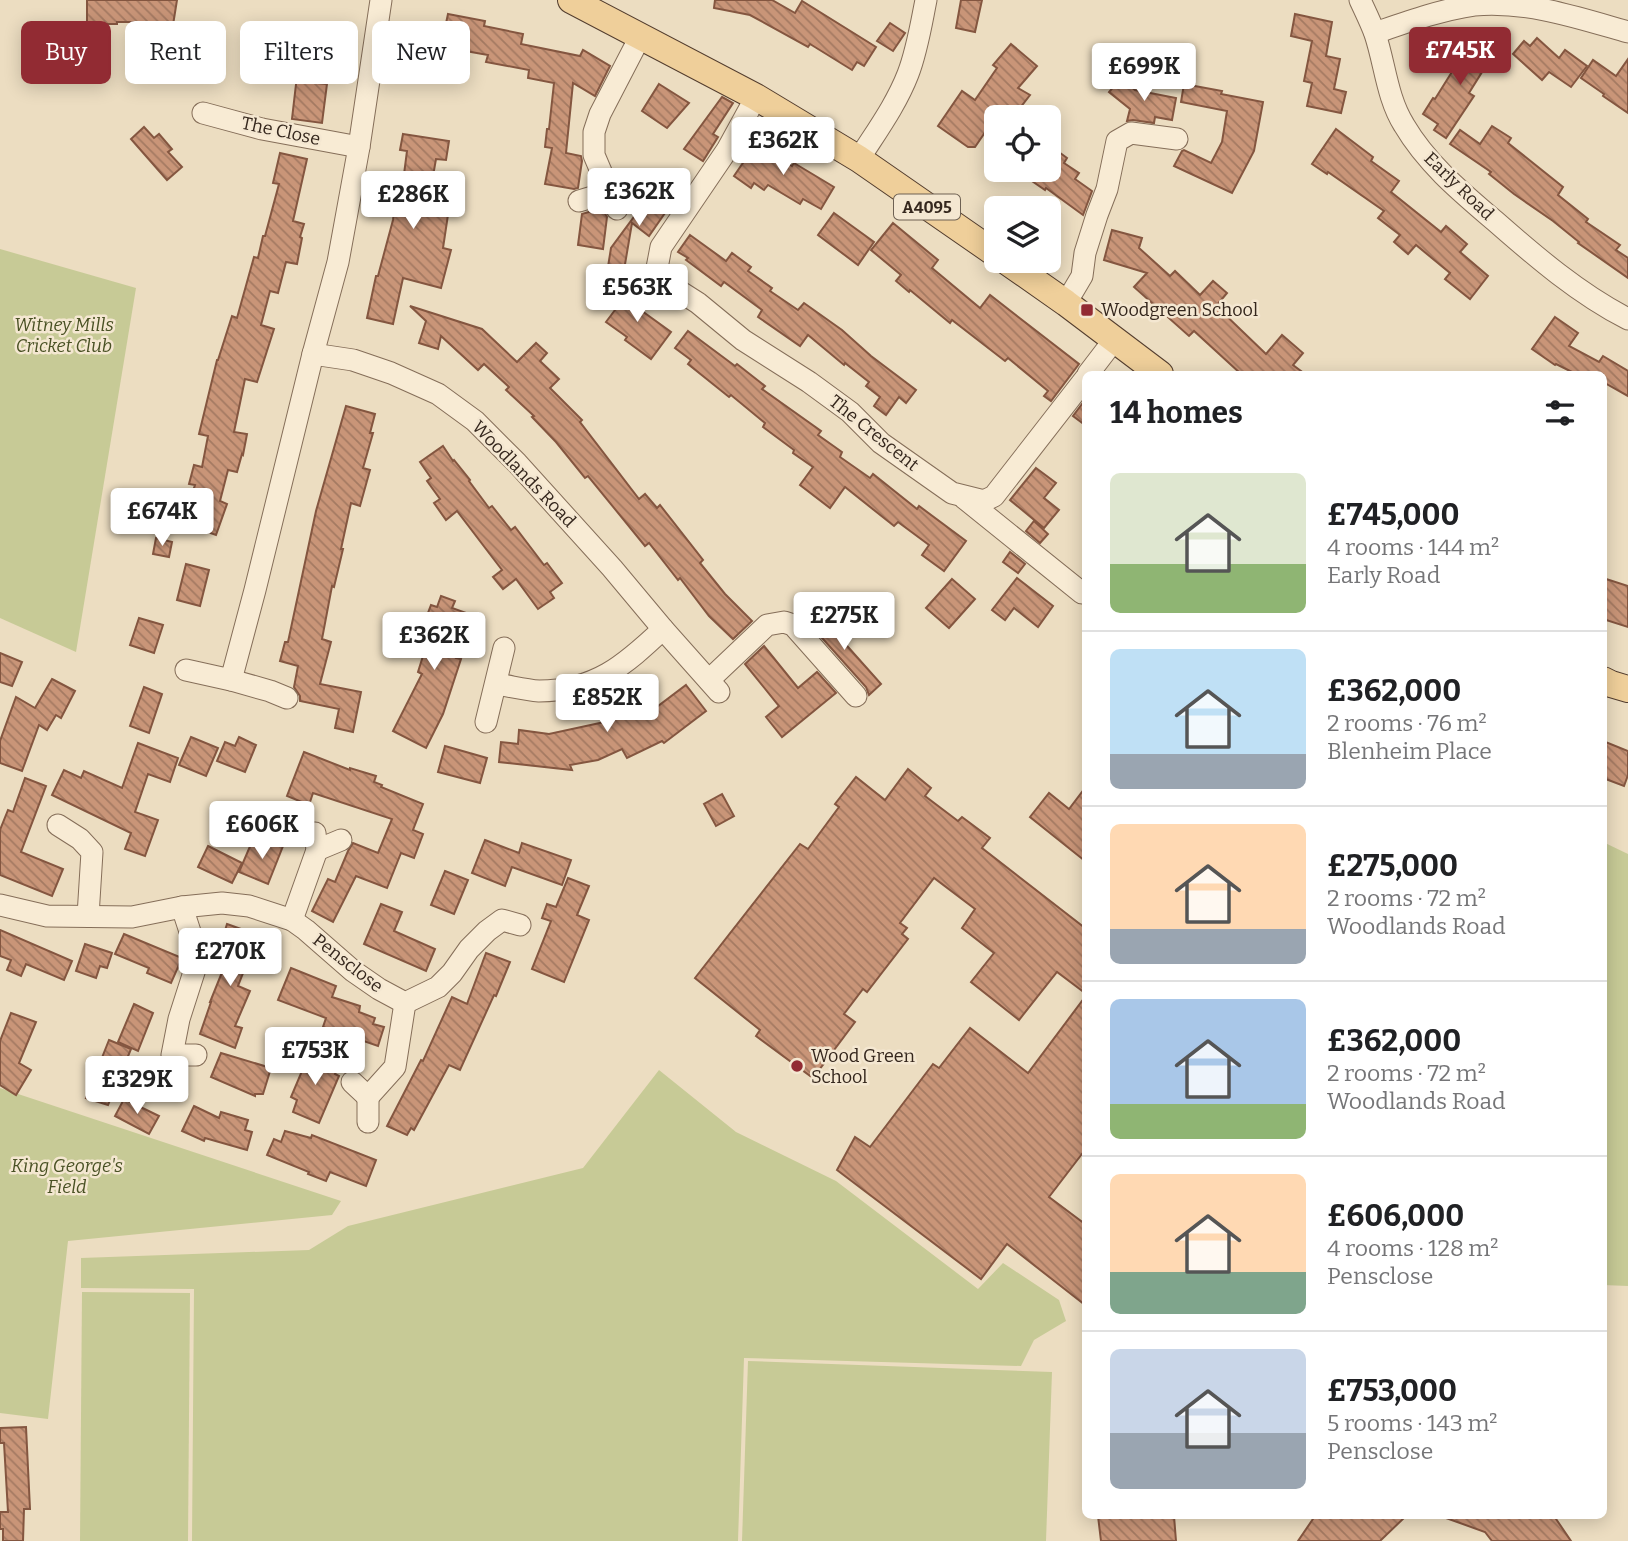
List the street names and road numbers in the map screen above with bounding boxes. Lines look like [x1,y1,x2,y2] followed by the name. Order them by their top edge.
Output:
[240,112,322,150] street label: The Close
[1419,147,1499,225] street label: Early Road
[894,195,960,220] road number: A4095
[825,390,924,476] street label: The Crescent
[468,416,581,532] street label: Woodlands Road
[308,929,388,997] street label: Pensclose

